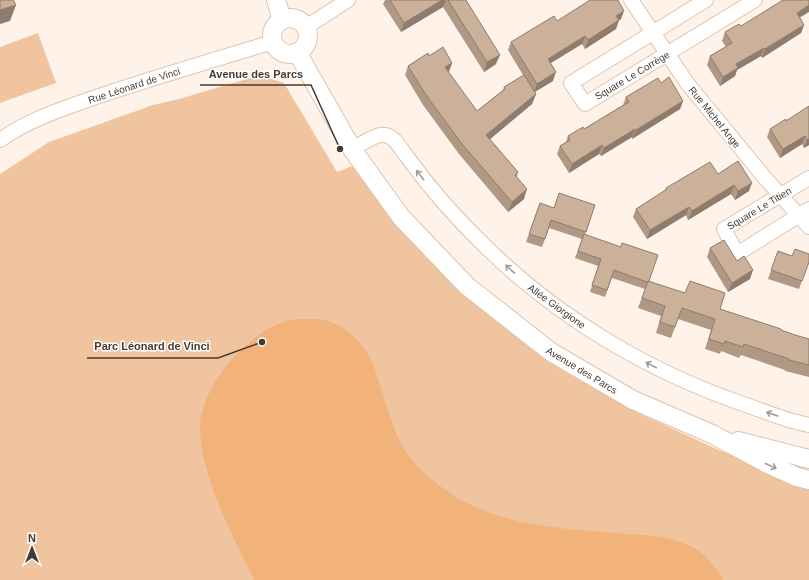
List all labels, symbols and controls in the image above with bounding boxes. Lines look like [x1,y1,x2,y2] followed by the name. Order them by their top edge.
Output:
[593,49,672,102] street label: Square Le Corrège
[200,62,311,85] callout: Avenue des Parcs
[87,65,182,106] street label: Rue Léonard de Vinci
[209,68,303,80] text: Avenue des Parcs
[687,84,743,150] street label: Rue Michel Ange
[416,169,424,180] one-way arrow
[725,185,793,232] street label: Square Le Titien
[504,264,515,273] one-way arrow
[526,282,588,331] street label: Allée Giorgione
[87,335,218,358] callout: Parc Léonard de Vinci
[94,340,210,352] text: Parc Léonard de Vinci
[544,345,619,396] street label: Avenue des Parcs
[646,361,658,369] one-way arrow
[766,410,778,418] one-way arrow
[765,463,777,470] one-way arrow
[12,528,52,568] north arrow
[28,532,36,544] text: N

